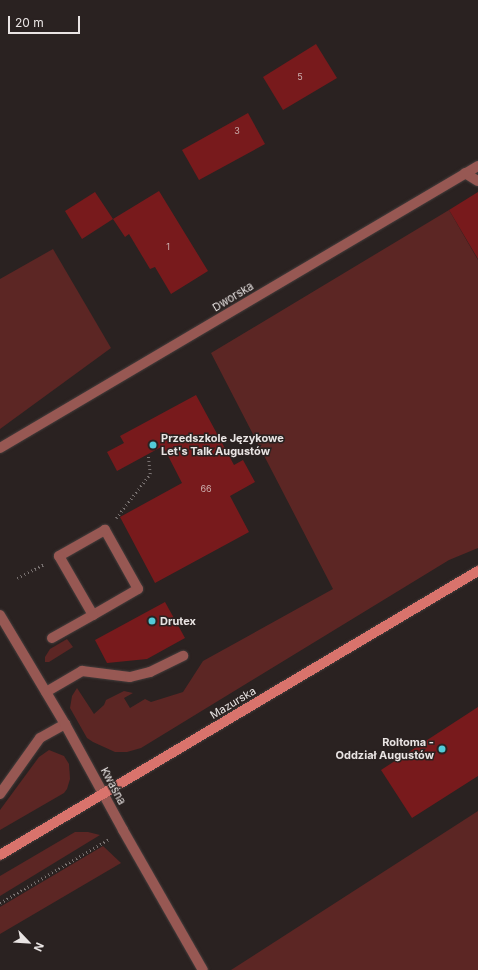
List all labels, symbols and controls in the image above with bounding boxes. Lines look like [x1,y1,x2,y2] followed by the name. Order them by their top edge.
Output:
[10,8,82,34] scale bar
[15,15,44,30] text: 20 m
[297,72,303,82] house number: 5
[234,126,240,136] house number: 3
[166,242,170,252] house number: 1
[210,280,256,314] street label: Dworska
[161,432,284,458] place label: Przedszkole Językowe Let's Talk Augustów
[148,440,158,450] marker: Przedszkole Językowe Let's Talk Augustów
[200,484,212,494] house number: 66
[160,614,196,628] place label: Drutex
[147,616,157,626] marker: Drutex
[208,684,258,722] street label: Mazurska
[336,736,434,762] place label: Roltoma - Oddział Augustów
[437,744,447,754] marker: Roltoma - Oddział Augustów
[98,765,128,807] street label: Kwaśna
[8,922,48,962] north arrow
[31,940,47,954] text: N

